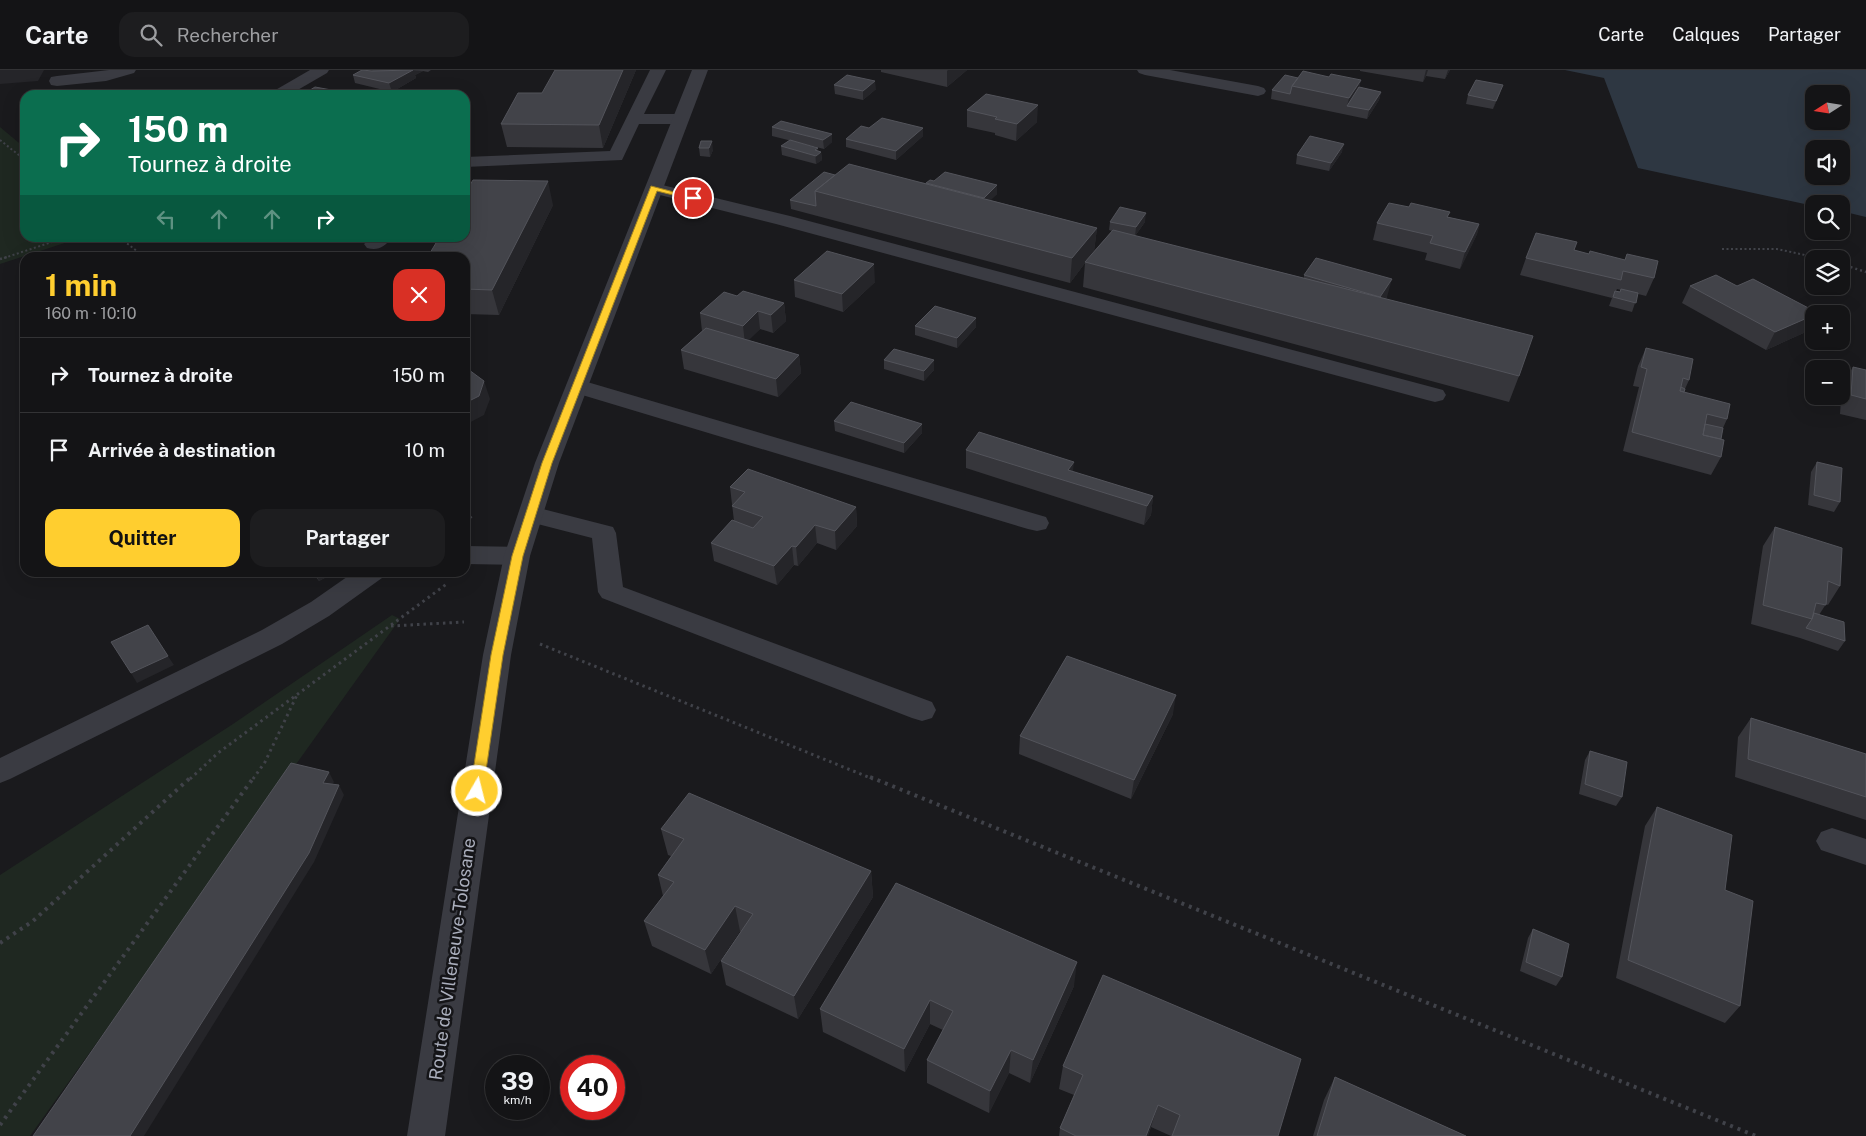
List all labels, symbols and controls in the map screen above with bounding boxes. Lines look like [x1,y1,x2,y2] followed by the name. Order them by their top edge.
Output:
[119,12,469,57] search box
[25,21,89,49] text: Carte
[137,21,165,49] icon: search
[177,24,279,46] text: Rechercher
[1598,24,1644,45] text: Carte
[1672,24,1740,45] text: Calques
[1768,24,1841,45] text: Partager
[1805,85,1850,130] north arrow
[1805,85,1850,405] map controls
[128,109,228,150] text: 150 m
[45,110,110,175] icon: right
[1805,140,1850,185] button: sound
[128,151,292,177] text: Tournez à droite
[672,177,714,219] pin
[679,184,707,212] icon: arrive
[1805,195,1850,240] button: search
[152,205,180,233] icon: left
[205,205,233,233] icon: ahead
[258,205,286,233] icon: ahead
[311,205,339,233] icon: right
[1805,250,1850,295] button: layers
[45,267,117,303] text: 1 min
[393,269,445,321] button: close
[45,304,136,323] text: 160 m · 10:10
[1805,305,1850,350] button: +
[1805,360,1850,405] button: −
[45,361,73,389] icon: right
[88,364,233,386] text: Tournez à droite
[392,364,445,386] text: 150 m
[45,436,73,464] icon: arrive
[88,439,276,461] text: Arrivée à destination
[405,439,445,461] text: 10 m
[45,509,240,567] button: Quitter
[250,509,445,567] button: Partager
[450,764,502,816] position arrow
[425,837,479,1081] street label: Route de Villeneuve-Tolosane
[560,1055,625,1120] speed limit sign: 40
[501,1066,534,1096] text: 39
[503,1093,532,1107] text: km/h

